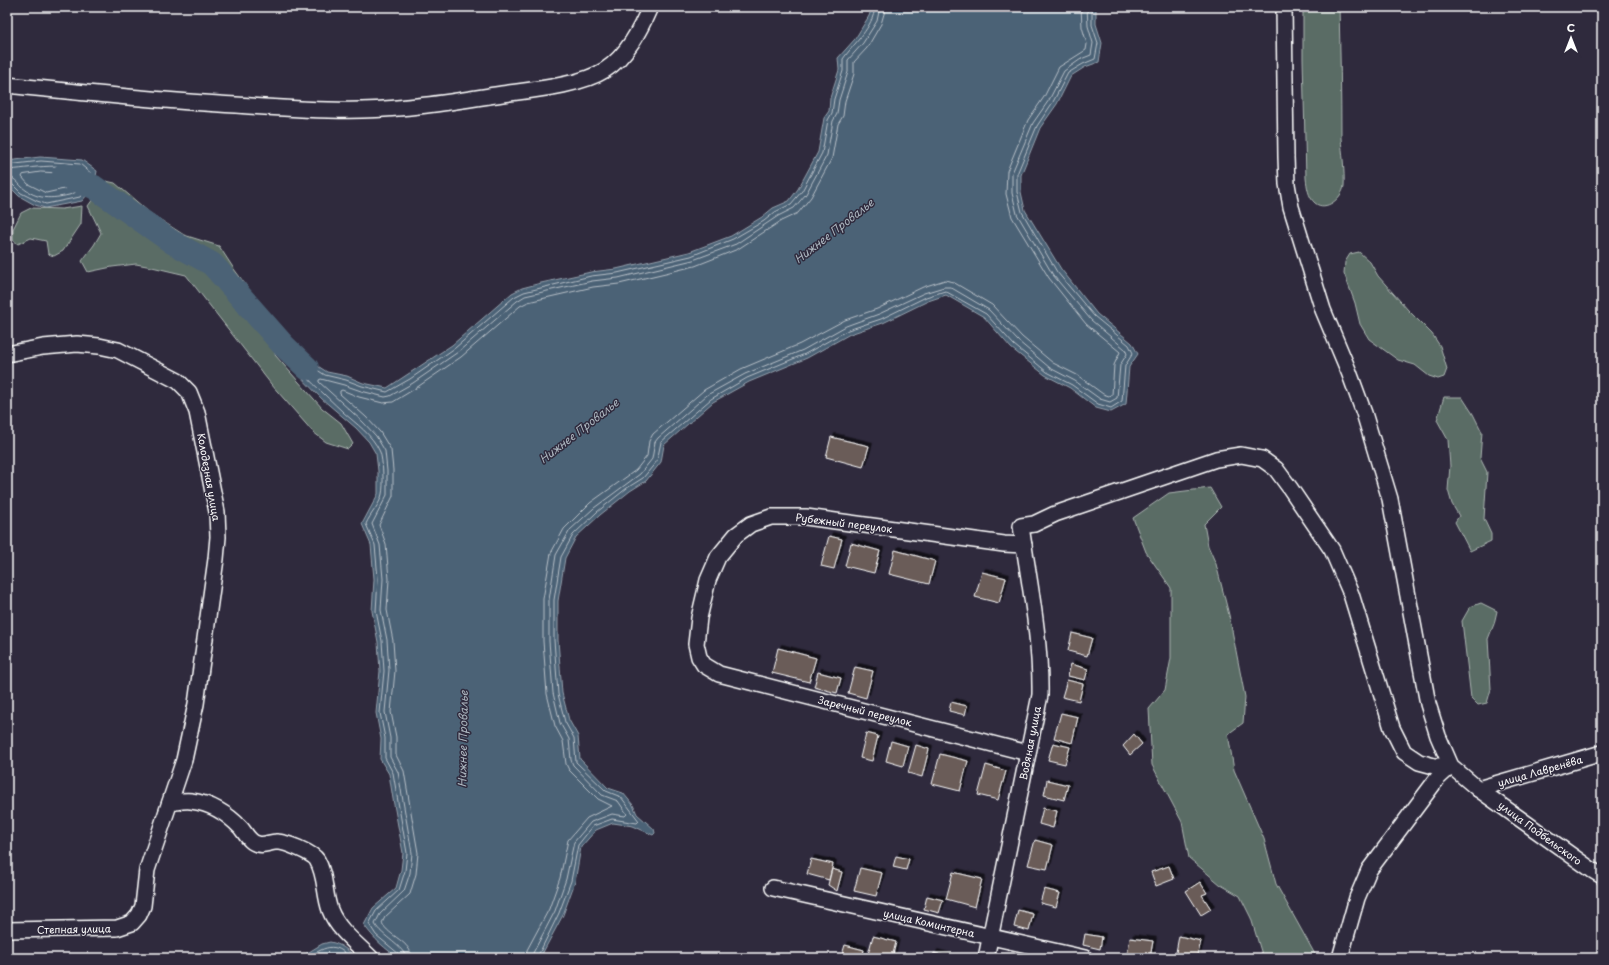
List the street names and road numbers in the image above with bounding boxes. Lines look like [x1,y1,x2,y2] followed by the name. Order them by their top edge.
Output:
[194,432,225,523] street label: Колодезная улица
[795,509,894,537] street label: Рубежный переулок
[816,692,914,730] street label: Заречный переулок
[1015,704,1044,781] street label: Водяная улица
[1496,751,1585,790] street label: улица Лавренёва
[1495,797,1585,868] street label: улица Подбельского
[882,905,977,940] street label: улица Коминтерна
[37,920,112,937] street label: Степная улица

